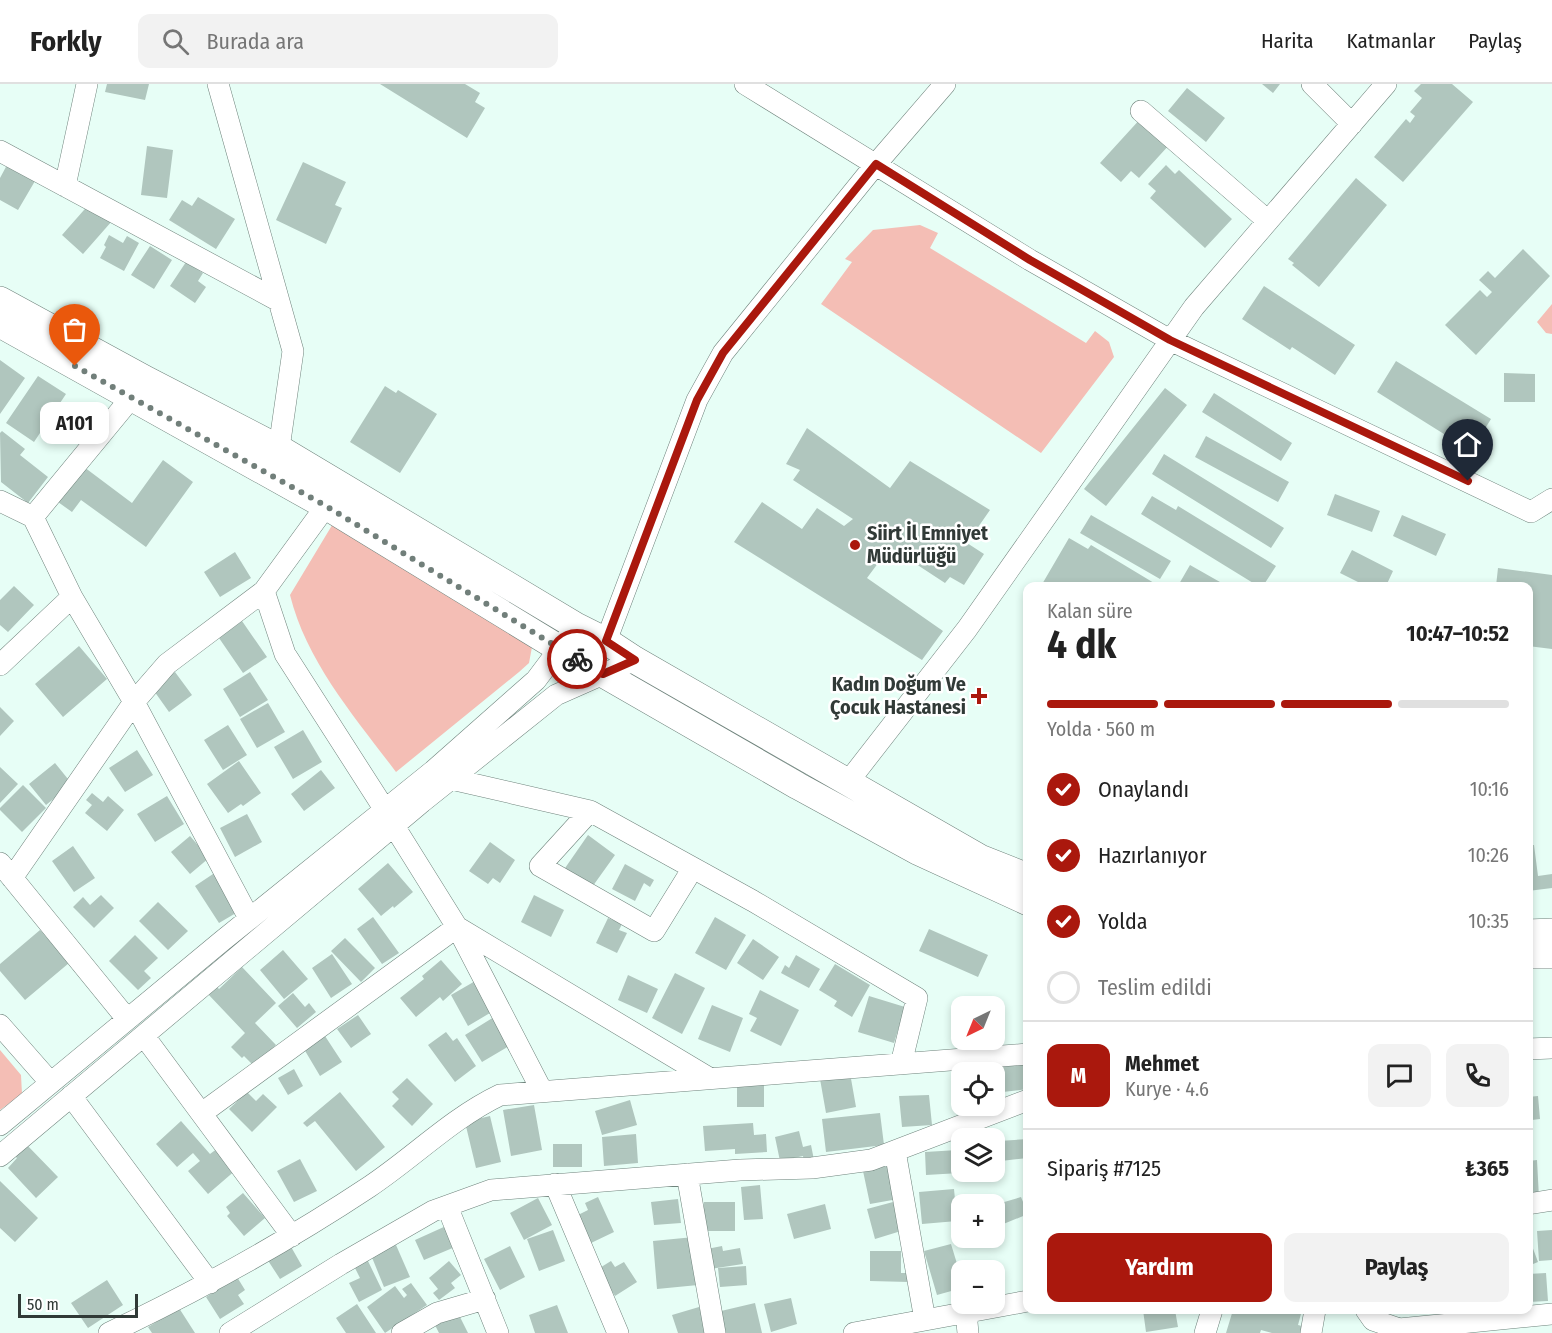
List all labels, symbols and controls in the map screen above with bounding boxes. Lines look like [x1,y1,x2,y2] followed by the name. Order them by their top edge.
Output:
[138,14,558,68] search box
[30,25,102,58] text: Forkly
[159,25,192,58] icon: search
[207,28,304,55] text: Burada ara
[1261,28,1314,54] text: Harita
[1347,28,1435,54] text: Katmanlar
[1468,28,1522,54] text: Paylaş
[49,304,100,366] pin
[58,313,91,346] icon: bag
[40,402,110,444] callout: A101
[56,411,93,435] text: A101
[1442,419,1493,481] pin
[1451,428,1484,461] icon: home
[867,521,989,568] place label: Siirt İl Emniyet Müdürlüğü
[848,538,862,552] marker: Siirt İl Emniyet Müdürlüğü
[1047,599,1133,623] text: Kalan süre
[1406,620,1509,647] text: 10:47–10:52
[1047,622,1116,668] text: 4 dk
[547,629,607,689] courier
[561,643,594,676] icon: bike
[830,672,966,720] place label: Kadın Doğum Ve Çocuk Hastanesi
[970,687,988,705] marker: Kadın Doğum Ve Çocuk Hastanesi
[1047,717,1155,741] text: Yolda · 560 m
[1047,773,1080,806] icon: check
[1098,776,1189,803] text: Onaylandı
[1470,777,1509,801] text: 10:16
[1047,839,1080,872] icon: check
[1098,842,1207,869] text: Hazırlanıyor
[1468,843,1509,867] text: 10:26
[1047,905,1080,938] icon: check
[1098,908,1148,935] text: Yolda
[1468,909,1509,933] text: 10:35
[1098,974,1212,1001] text: Teslim edildi
[951,996,1005,1050] north arrow
[951,996,1005,1314] map controls
[1368,1044,1431,1107] button: chat
[1446,1044,1509,1107] button: phone
[1125,1050,1199,1077] text: Mehmet
[951,1062,1005,1116] button: locate
[1071,1062,1086,1089] text: M
[1125,1077,1209,1101] text: Kurye · 4.6
[951,1128,1005,1182] button: layers
[1047,1155,1161,1182] text: Sipariş #7125
[1465,1155,1509,1182] text: ₺365
[951,1194,1005,1248] button: +
[1047,1233,1272,1302] button: Yardım
[1284,1233,1509,1302] button: Paylaş
[951,1260,1005,1314] button: −
[18,1291,138,1318] scale bar
[27,1295,59,1314] text: 50 m

